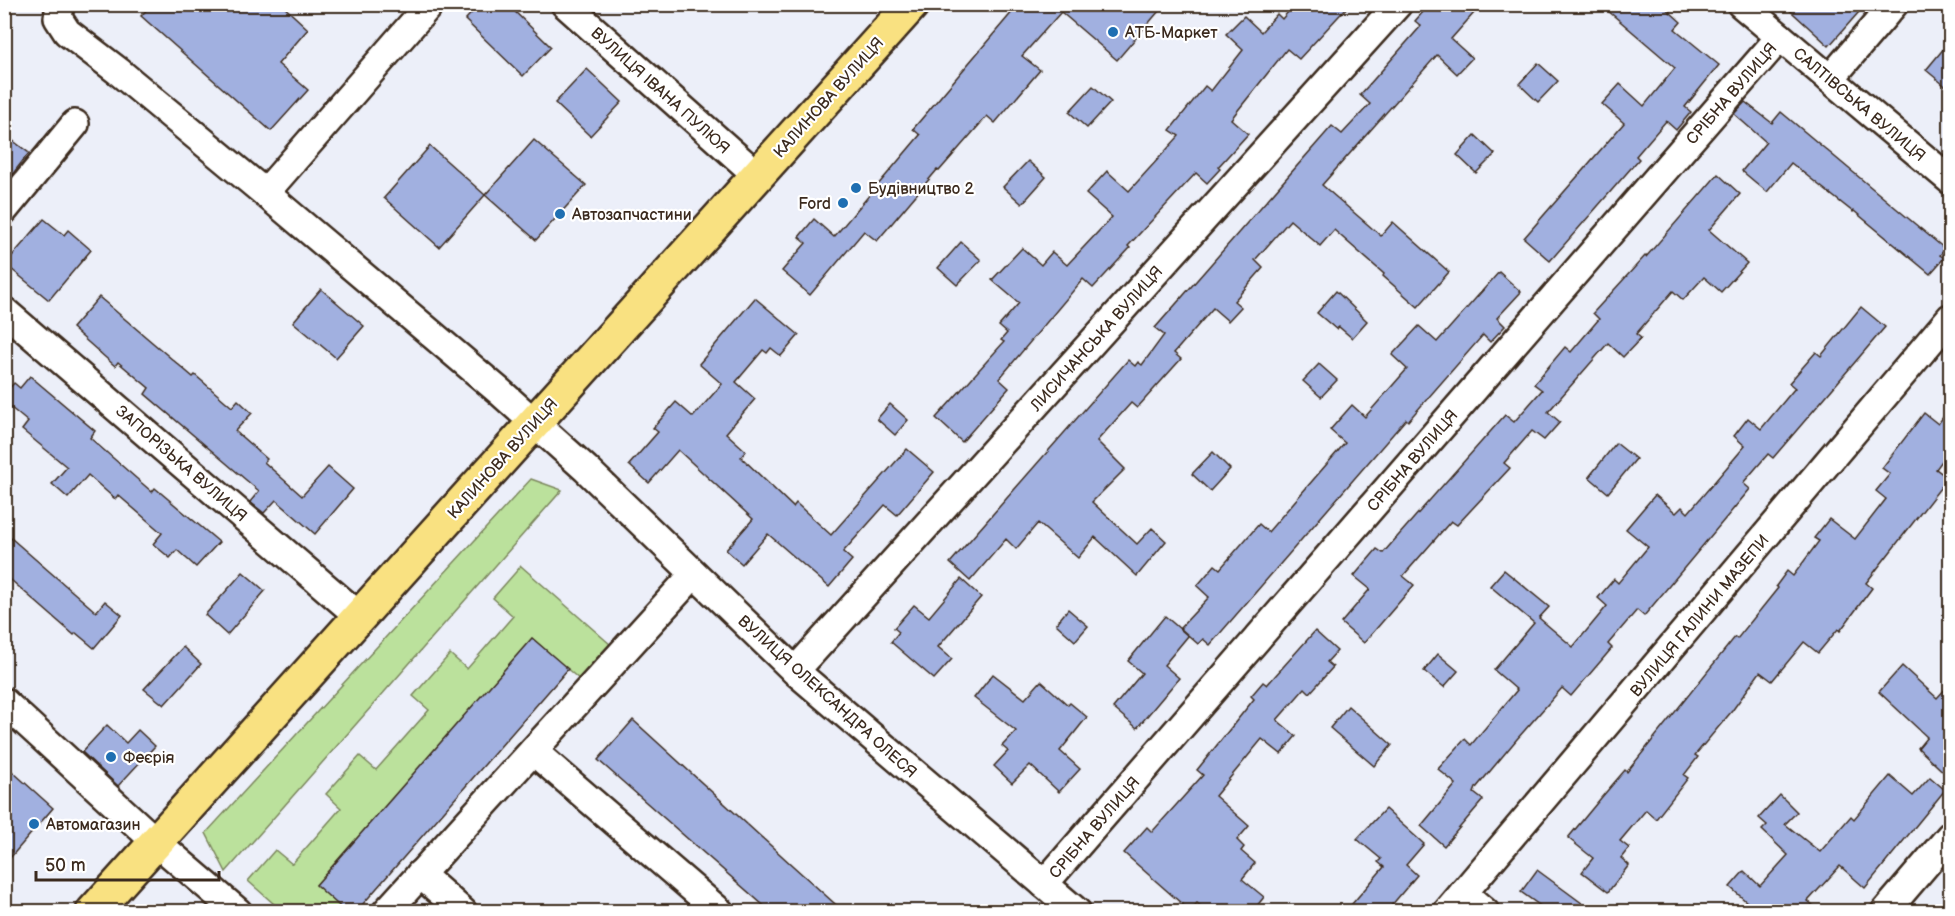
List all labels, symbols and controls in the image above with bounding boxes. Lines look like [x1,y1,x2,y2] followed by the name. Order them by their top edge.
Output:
[587,24,733,158] street label: ВУЛИЦЯ ІВАНА ПУЛЮЯ
[1124,24,1218,43] place label: АТБ-Маркет
[1106,25,1120,39] marker: АТБ-Маркет
[770,34,888,162] street label: КАЛИНОВА ВУЛИЦЯ
[1683,39,1781,149] street label: СРІБНА ВУЛИЦЯ
[1789,44,1929,166] street label: САЛТІВСЬКА ВУЛИЦЯ
[868,180,974,199] place label: Будівництво 2
[849,181,863,195] marker: Будівництво 2
[798,195,831,214] place label: Ford
[836,196,850,210] marker: Ford
[571,206,692,225] place label: Автозапчастини
[553,207,567,221] marker: Автозапчастини
[1026,263,1167,416] street label: ЛИСИЧАНСЬКА ВУЛИЦЯ
[444,395,562,523] street label: КАЛИНОВА ВУЛИЦЯ
[112,402,250,526] street label: ЗАПОРІЗЬКА ВУЛИЦЯ
[1364,406,1462,516] street label: СРІБНА ВУЛИЦЯ
[1627,531,1774,701] street label: ВУЛИЦЯ ГАЛИНИ МАЗЕПИ
[734,612,920,782] street label: ВУЛИЦЯ ОЛЕКСАНДРА ОЛЕСЯ
[123,749,175,768] place label: Феєрія
[104,750,118,764] marker: Феєрія
[1046,773,1144,883] street label: СРІБНА ВУЛИЦЯ
[45,816,141,835] place label: Автомагазин
[27,817,41,831] marker: Автомагазин
[36,844,219,882] scale bar
[45,855,86,876] text: 50 m

